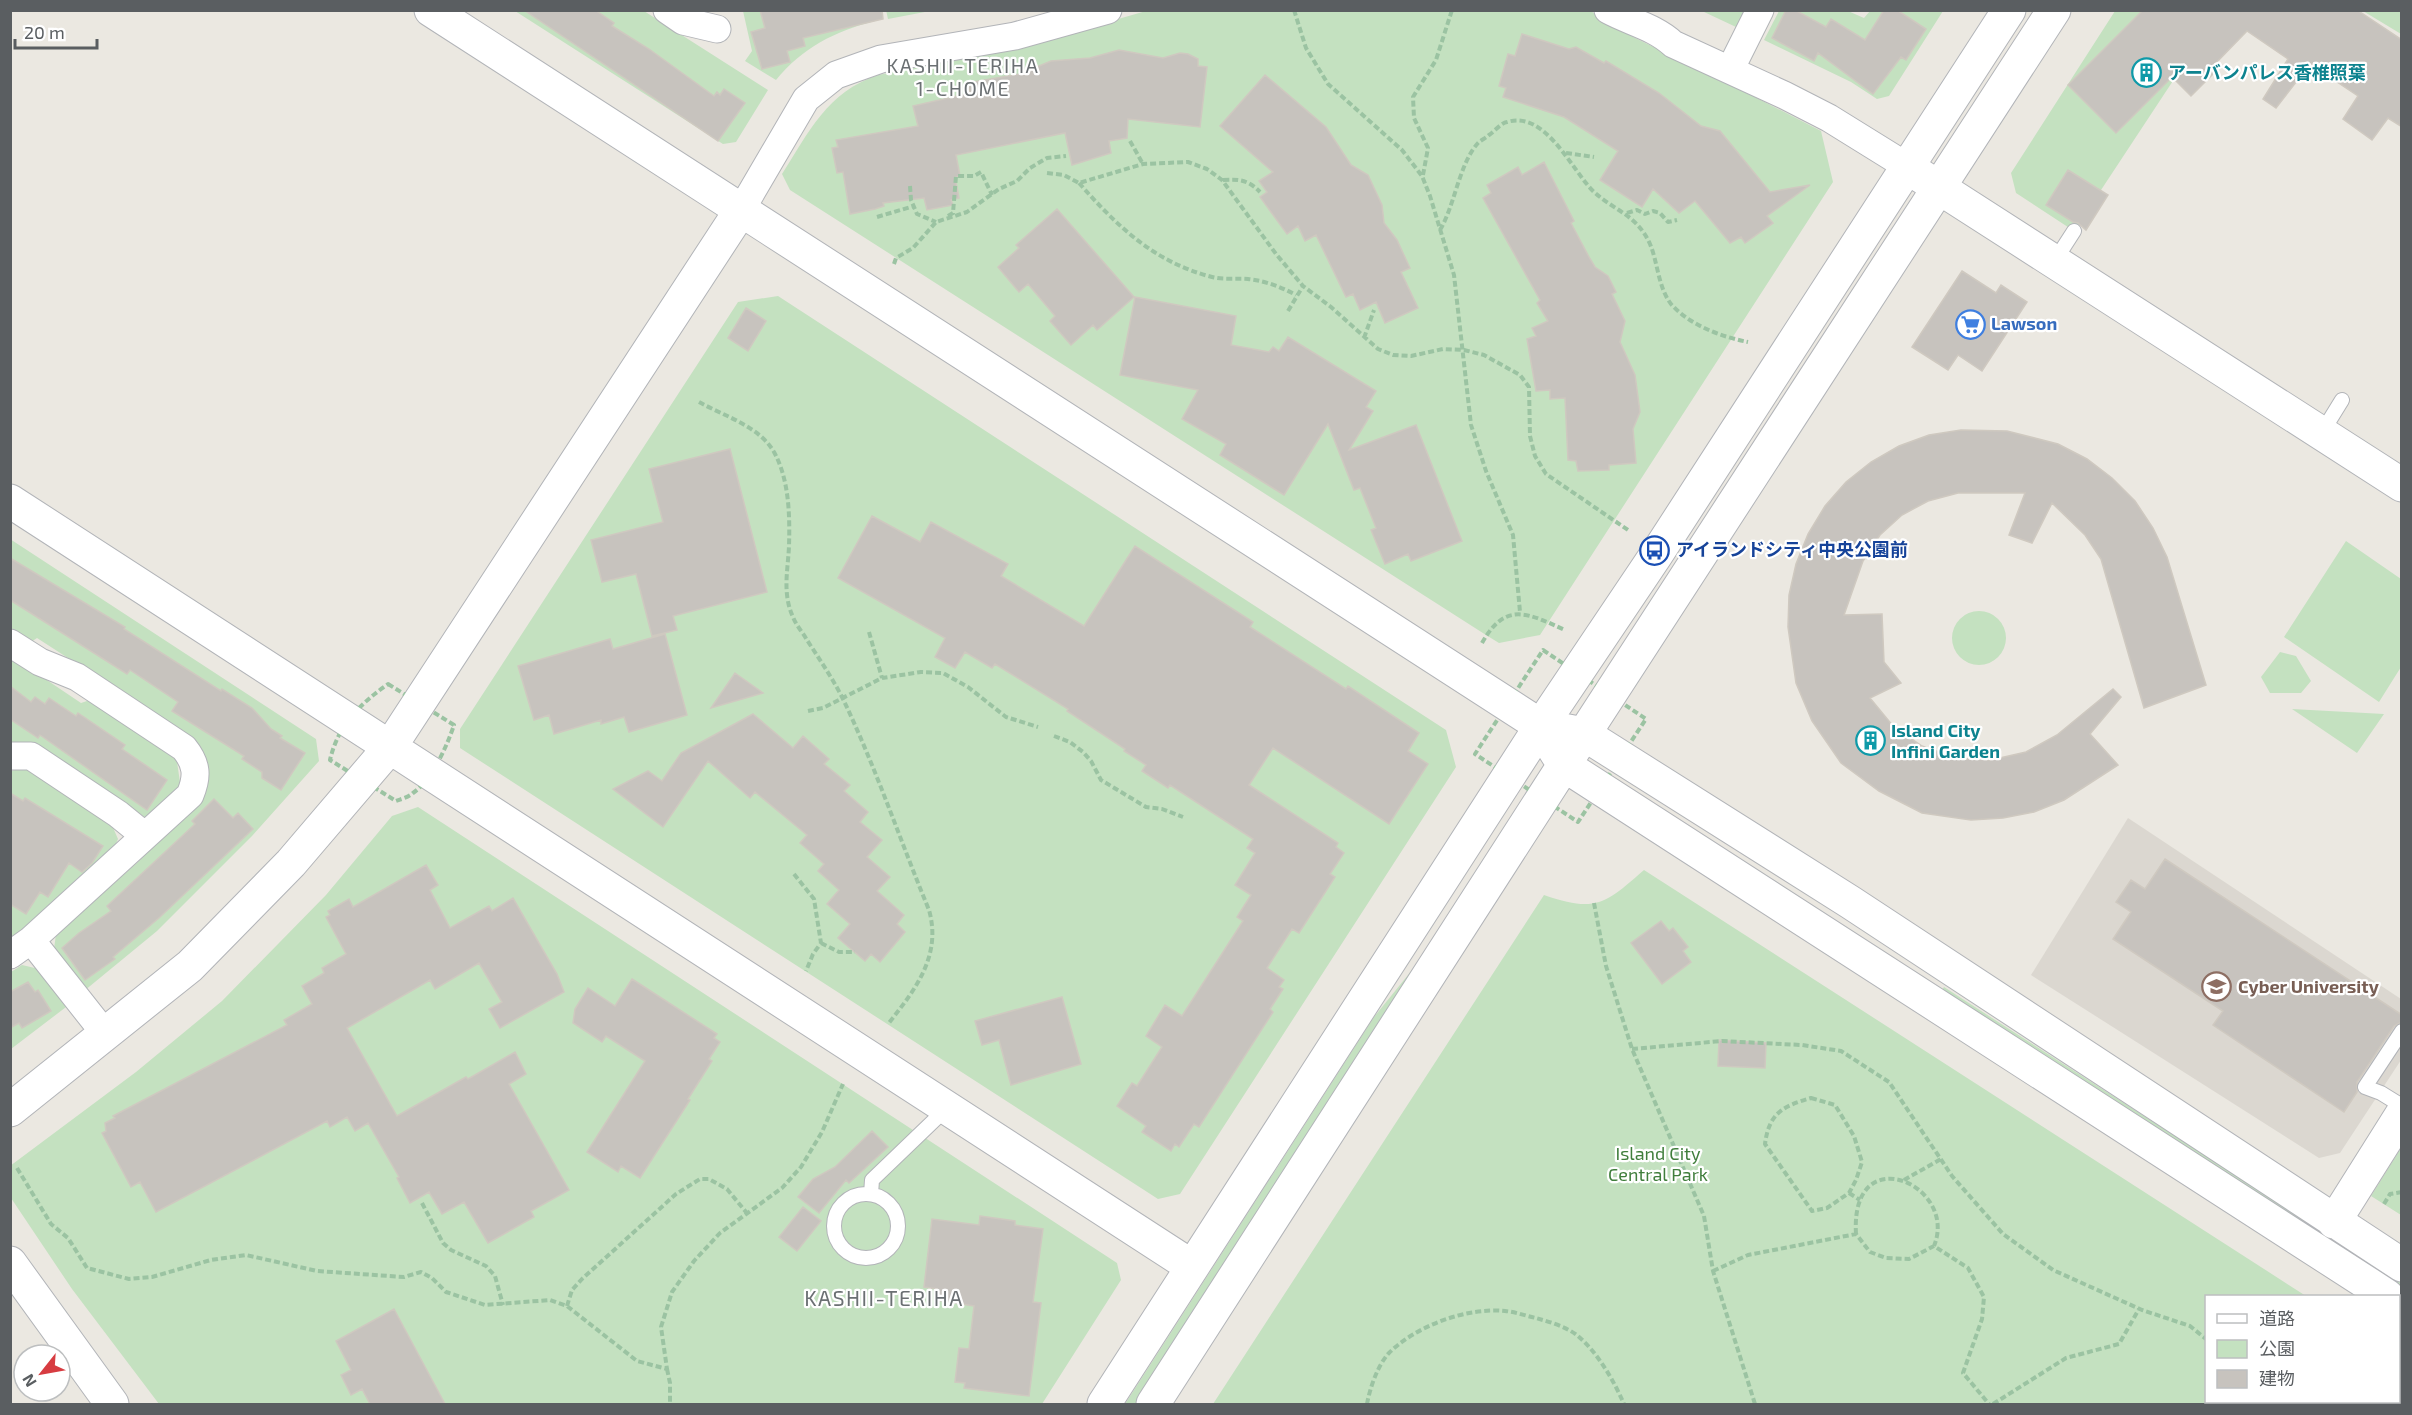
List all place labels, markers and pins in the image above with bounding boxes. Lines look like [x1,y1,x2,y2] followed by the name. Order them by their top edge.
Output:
[2131,57,2163,89] building icon: アーバンパレス香椎照葉
[2168,61,2366,83] place label: アーバンパレス香椎照葉
[1954,308,1986,340] supermarket icon: Lawson
[1991,312,2057,334] place label: Lawson
[1639,534,1671,566] bus stop icon: アイランドシティ中央公園前
[1676,538,1908,560] place label: アイランドシティ中央公園前
[1891,719,2000,762] place label: Island City Infini Garden
[1854,725,1886,757] building icon: Island City Infini Garden
[2201,971,2233,1003] school or university icon: Cyber University
[2238,975,2380,997] place label: Cyber University

